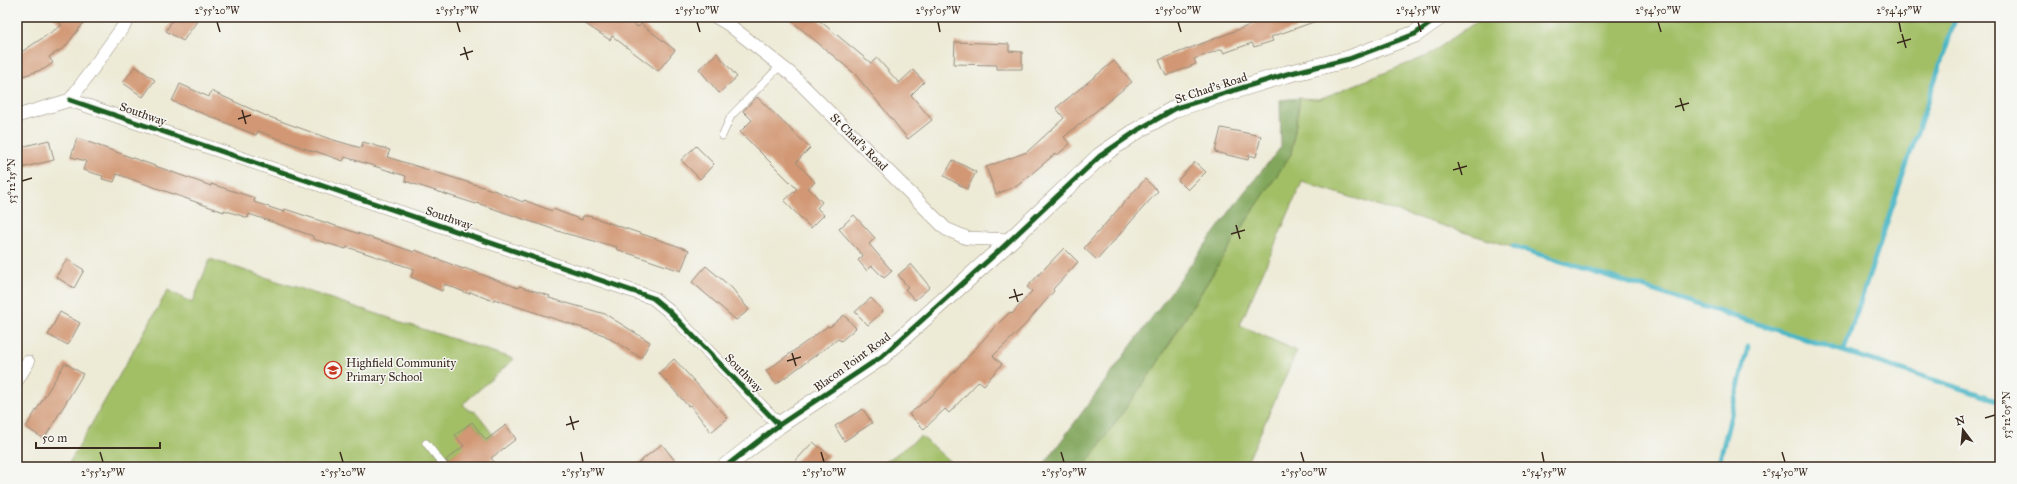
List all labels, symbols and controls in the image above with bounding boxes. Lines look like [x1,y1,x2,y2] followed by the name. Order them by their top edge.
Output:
[194,5,240,17] text: 2°55'20"W
[435,5,479,17] text: 2°55'15"W
[675,5,720,17] text: 2°55'10"W
[916,5,961,17] text: 2°55'05"W
[1155,5,1202,17] text: 2°55'00"W
[1396,5,1441,17] text: 2°54'55"W
[1635,5,1681,17] text: 2°54'50"W
[1876,5,1922,17] text: 2°54'45"W
[1173,70,1249,106] street label: St Chad's Road
[118,99,169,129] street label: Southway
[827,110,891,174] street label: St Chad's Road
[6,158,18,204] text: 53°12'15"N
[424,203,475,233] street label: Southway
[811,329,893,395] street label: Blacon Point Road
[722,351,766,396] street label: Southway
[346,356,456,384] place label: Highfield Community Primary School
[323,360,343,380] school or university icon: Highfield Community Primary School
[2001,391,2013,439] text: 53°12'05"N
[1943,410,1983,450] north arrow
[1954,413,1967,428] text: N
[36,424,160,450] scale bar
[42,431,67,445] text: 50 m
[81,467,126,479] text: 2°55'25"W
[320,467,366,479] text: 2°55'20"W
[561,467,605,479] text: 2°55'15"W
[802,467,847,479] text: 2°55'10"W
[1042,467,1087,479] text: 2°55'05"W
[1281,467,1328,479] text: 2°55'00"W
[1522,467,1567,479] text: 2°54'55"W
[1762,467,1808,479] text: 2°54'50"W

